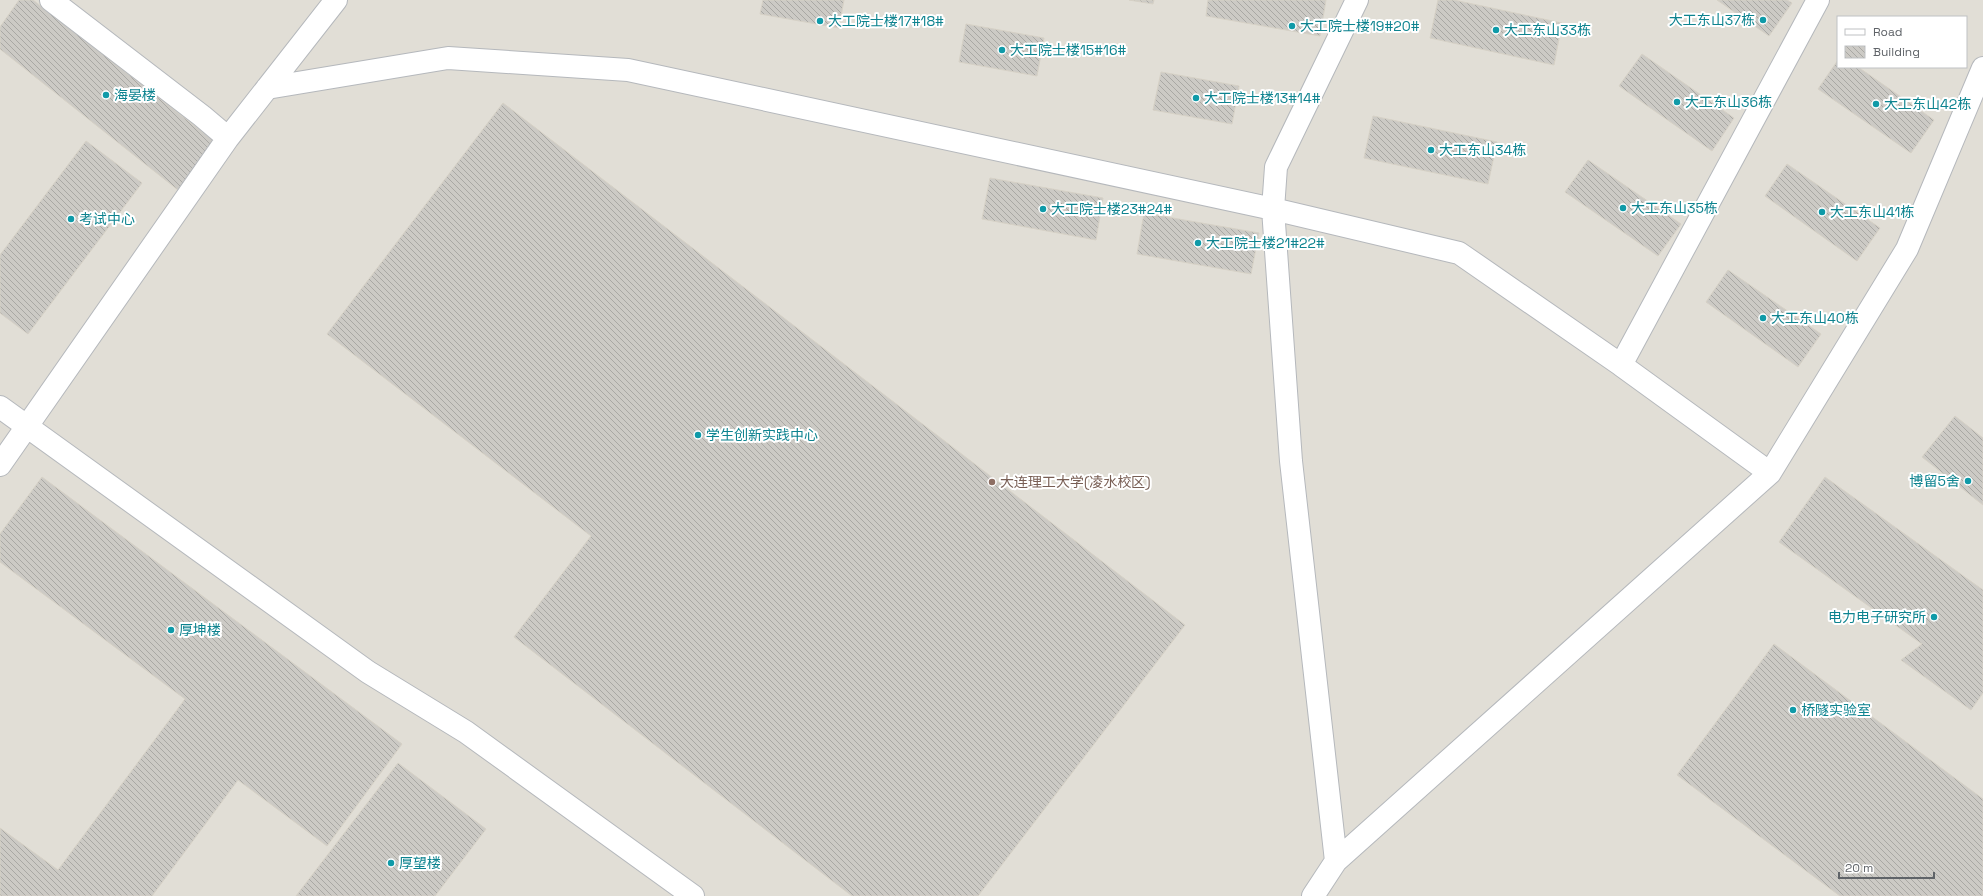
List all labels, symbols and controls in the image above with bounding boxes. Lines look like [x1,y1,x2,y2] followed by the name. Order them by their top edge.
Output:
[1669,11,1755,29] place label: 大工东山37栋
[828,12,944,30] place label: 大工院士楼17#18#
[1758,15,1768,25] marker: 大工东山37栋
[815,16,825,26] marker: 大工院士楼17#18#
[1837,16,1967,68] legend
[1300,17,1420,35] place label: 大工院士楼19#20#
[1287,21,1297,31] marker: 大工院士楼19#20#
[1504,21,1591,39] place label: 大工东山33栋
[1873,24,1902,40] text: Road
[1491,25,1501,35] marker: 大工东山33栋
[1010,41,1126,59] place label: 大工院士楼15#16#
[1873,44,1920,60] text: Building
[997,45,1007,55] marker: 大工院士楼15#16#
[114,86,156,104] place label: 海晏楼
[1204,89,1321,107] place label: 大工院士楼13#14#
[101,90,111,100] marker: 海晏楼
[1191,93,1201,103] marker: 大工院士楼13#14#
[1685,93,1772,111] place label: 大工东山36栋
[1884,95,1971,113] place label: 大工东山42栋
[1672,97,1682,107] marker: 大工东山36栋
[1871,99,1881,109] marker: 大工东山42栋
[1439,141,1526,159] place label: 大工东山34栋
[1426,145,1436,155] marker: 大工东山34栋
[1631,199,1718,217] place label: 大工东山35栋
[1051,200,1172,218] place label: 大工院士楼23#24#
[1618,203,1628,213] marker: 大工东山35栋
[1830,203,1914,221] place label: 大工东山41栋
[1038,204,1048,214] marker: 大工院士楼23#24#
[1817,207,1827,217] marker: 大工东山41栋
[79,210,135,228] place label: 考试中心
[66,214,76,224] marker: 考试中心
[1206,234,1325,252] place label: 大工院士楼21#22#
[1193,238,1203,248] marker: 大工院士楼21#22#
[1771,309,1859,327] place label: 大工东山40栋
[1758,313,1768,323] marker: 大工东山40栋
[706,426,818,444] place label: 学生创新实践中心
[693,430,703,440] marker: 学生创新实践中心
[1910,472,1960,490] place label: 博留5舍
[1000,473,1151,491] place label: 大连理工大学(凌水校区)
[1963,476,1973,486] marker: 博留5舍
[987,477,997,487] marker: 大连理工大学(凌水校区)
[1828,608,1926,626] place label: 电力电子研究所
[1929,612,1939,622] marker: 电力电子研究所
[179,621,221,639] place label: 厚坤楼
[166,625,176,635] marker: 厚坤楼
[1801,701,1871,719] place label: 桥隧实验室
[1788,705,1798,715] marker: 桥隧实验室
[399,854,441,872] place label: 厚望楼
[1839,854,1934,880] scale bar
[386,858,396,868] marker: 厚望楼
[1845,860,1873,876] text: 20 m

